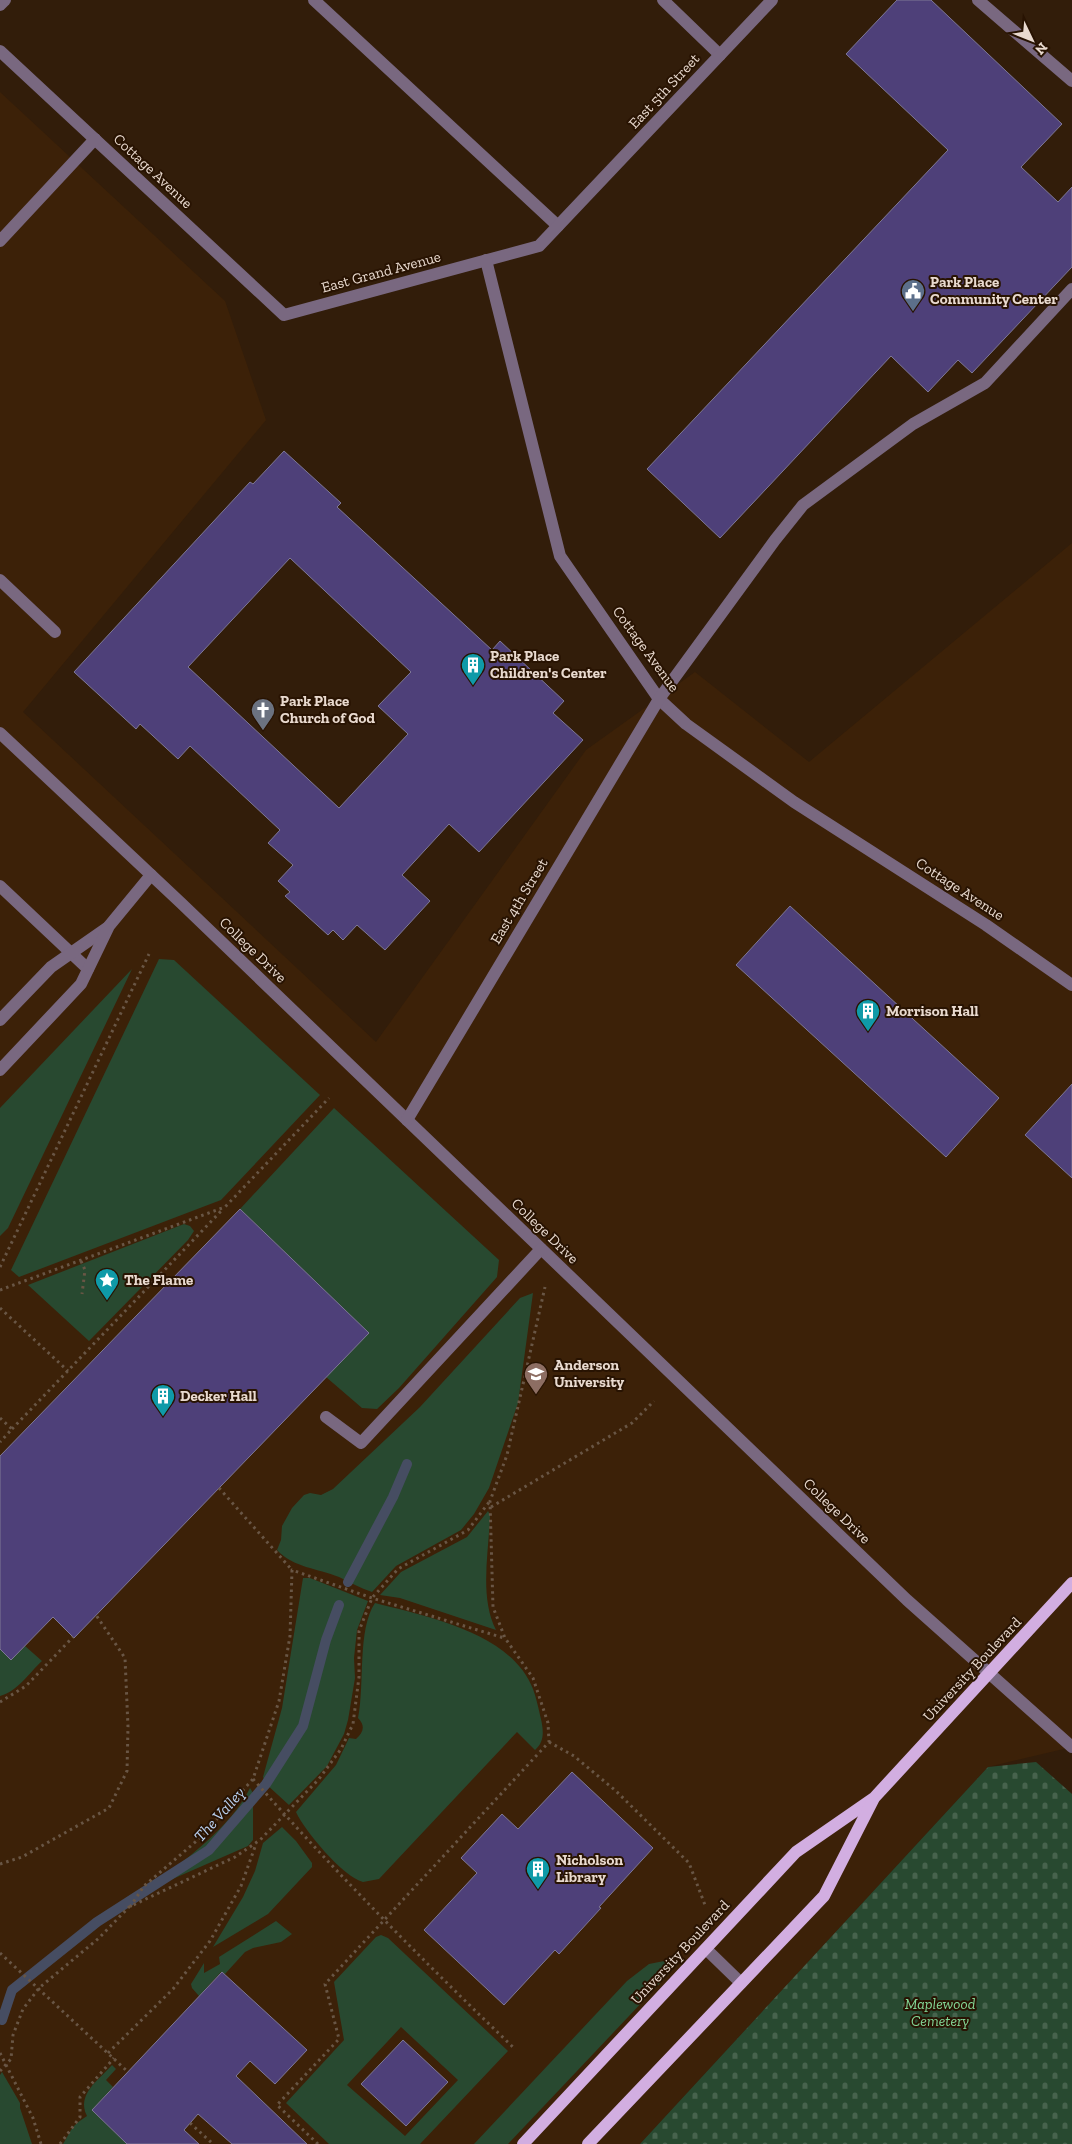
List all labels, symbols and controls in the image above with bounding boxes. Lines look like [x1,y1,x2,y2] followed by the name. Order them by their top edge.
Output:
[1007,15,1057,65] north arrow
[1031,39,1051,58] text: N
[625,49,704,132] street label: East 5th Street
[110,130,196,212] street label: Cottage Avenue
[319,247,443,297] street label: East Grand Avenue
[930,273,1058,308] place label: Park Place Community Center
[900,278,926,312] public building icon: Park Place Community Center
[609,603,683,695] street label: Cottage Avenue
[490,647,607,682] place label: Park Place Children's Center
[460,652,486,686] building icon: Park Place Children's Center
[280,692,375,727] place label: Park Place Church of God
[250,697,276,731] church icon: Park Place Church of God
[913,854,1007,924] street label: Cottage Avenue
[486,855,552,947] street label: East 4th Street
[216,914,290,986] street label: College Drive
[855,998,881,1032] building icon: Morrison Hall
[886,1002,979,1020] place label: Morrison Hall
[508,1195,582,1267] street label: College Drive
[94,1267,120,1301] place icon: The Flame
[124,1271,193,1289] place label: The Flame
[554,1356,624,1391] place label: Anderson University
[523,1361,549,1395] school or university icon: Anderson University
[150,1383,176,1417] building icon: Decker Hall
[180,1387,257,1405] place label: Decker Hall
[800,1475,874,1547] street label: College Drive
[919,1613,1026,1725] street label: University Boulevard
[190,1783,249,1846] water label: The Valley
[556,1851,623,1886] place label: Nicholson Library
[525,1856,551,1890] building icon: Nicholson Library
[627,1896,734,2008] street label: University Boulevard
[905,1995,976,2030] park label: Maplewood Cemetery

